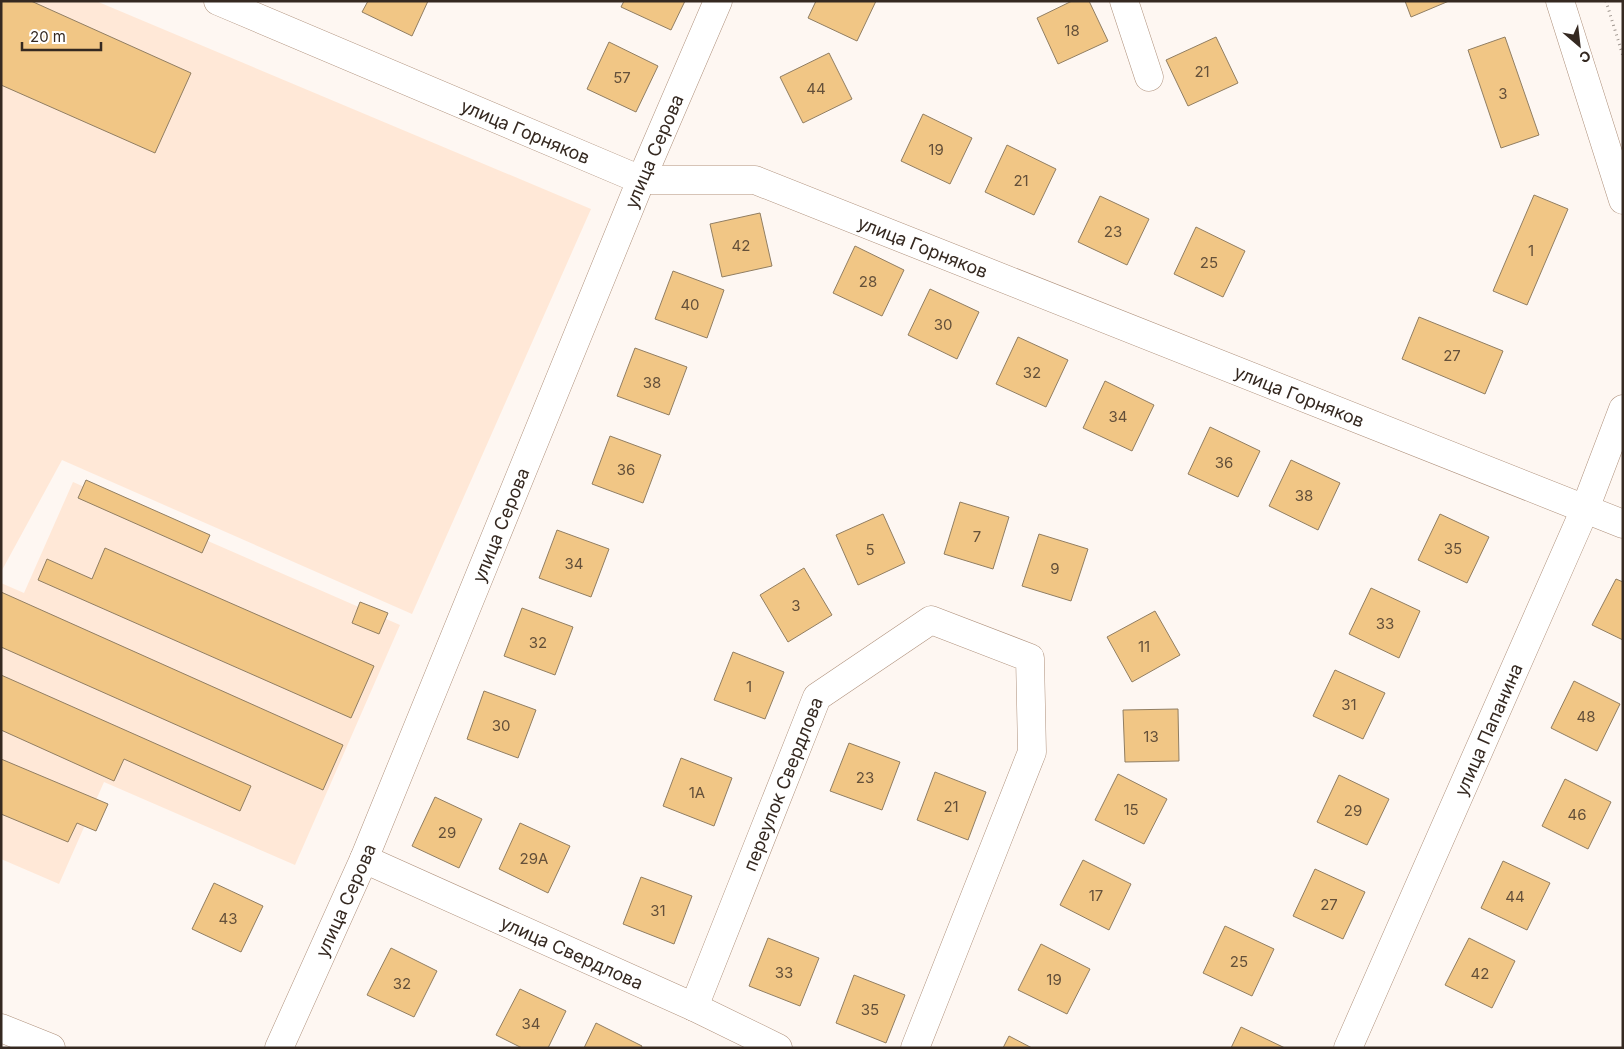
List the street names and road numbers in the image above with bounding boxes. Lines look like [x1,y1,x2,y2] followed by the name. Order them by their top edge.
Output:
[620,91,687,211] street label: улица Серова
[458,95,593,168] street label: улица Горняков
[855,211,991,282] street label: улица Горняков
[1231,361,1368,431] street label: улица Горняков
[468,465,533,585] street label: улица Серова
[1450,660,1526,799] street label: улица Папанина
[739,694,826,874] street label: переулок Свердлова
[311,840,380,960] street label: улица Серова
[498,911,647,993] street label: улица Свердлова

